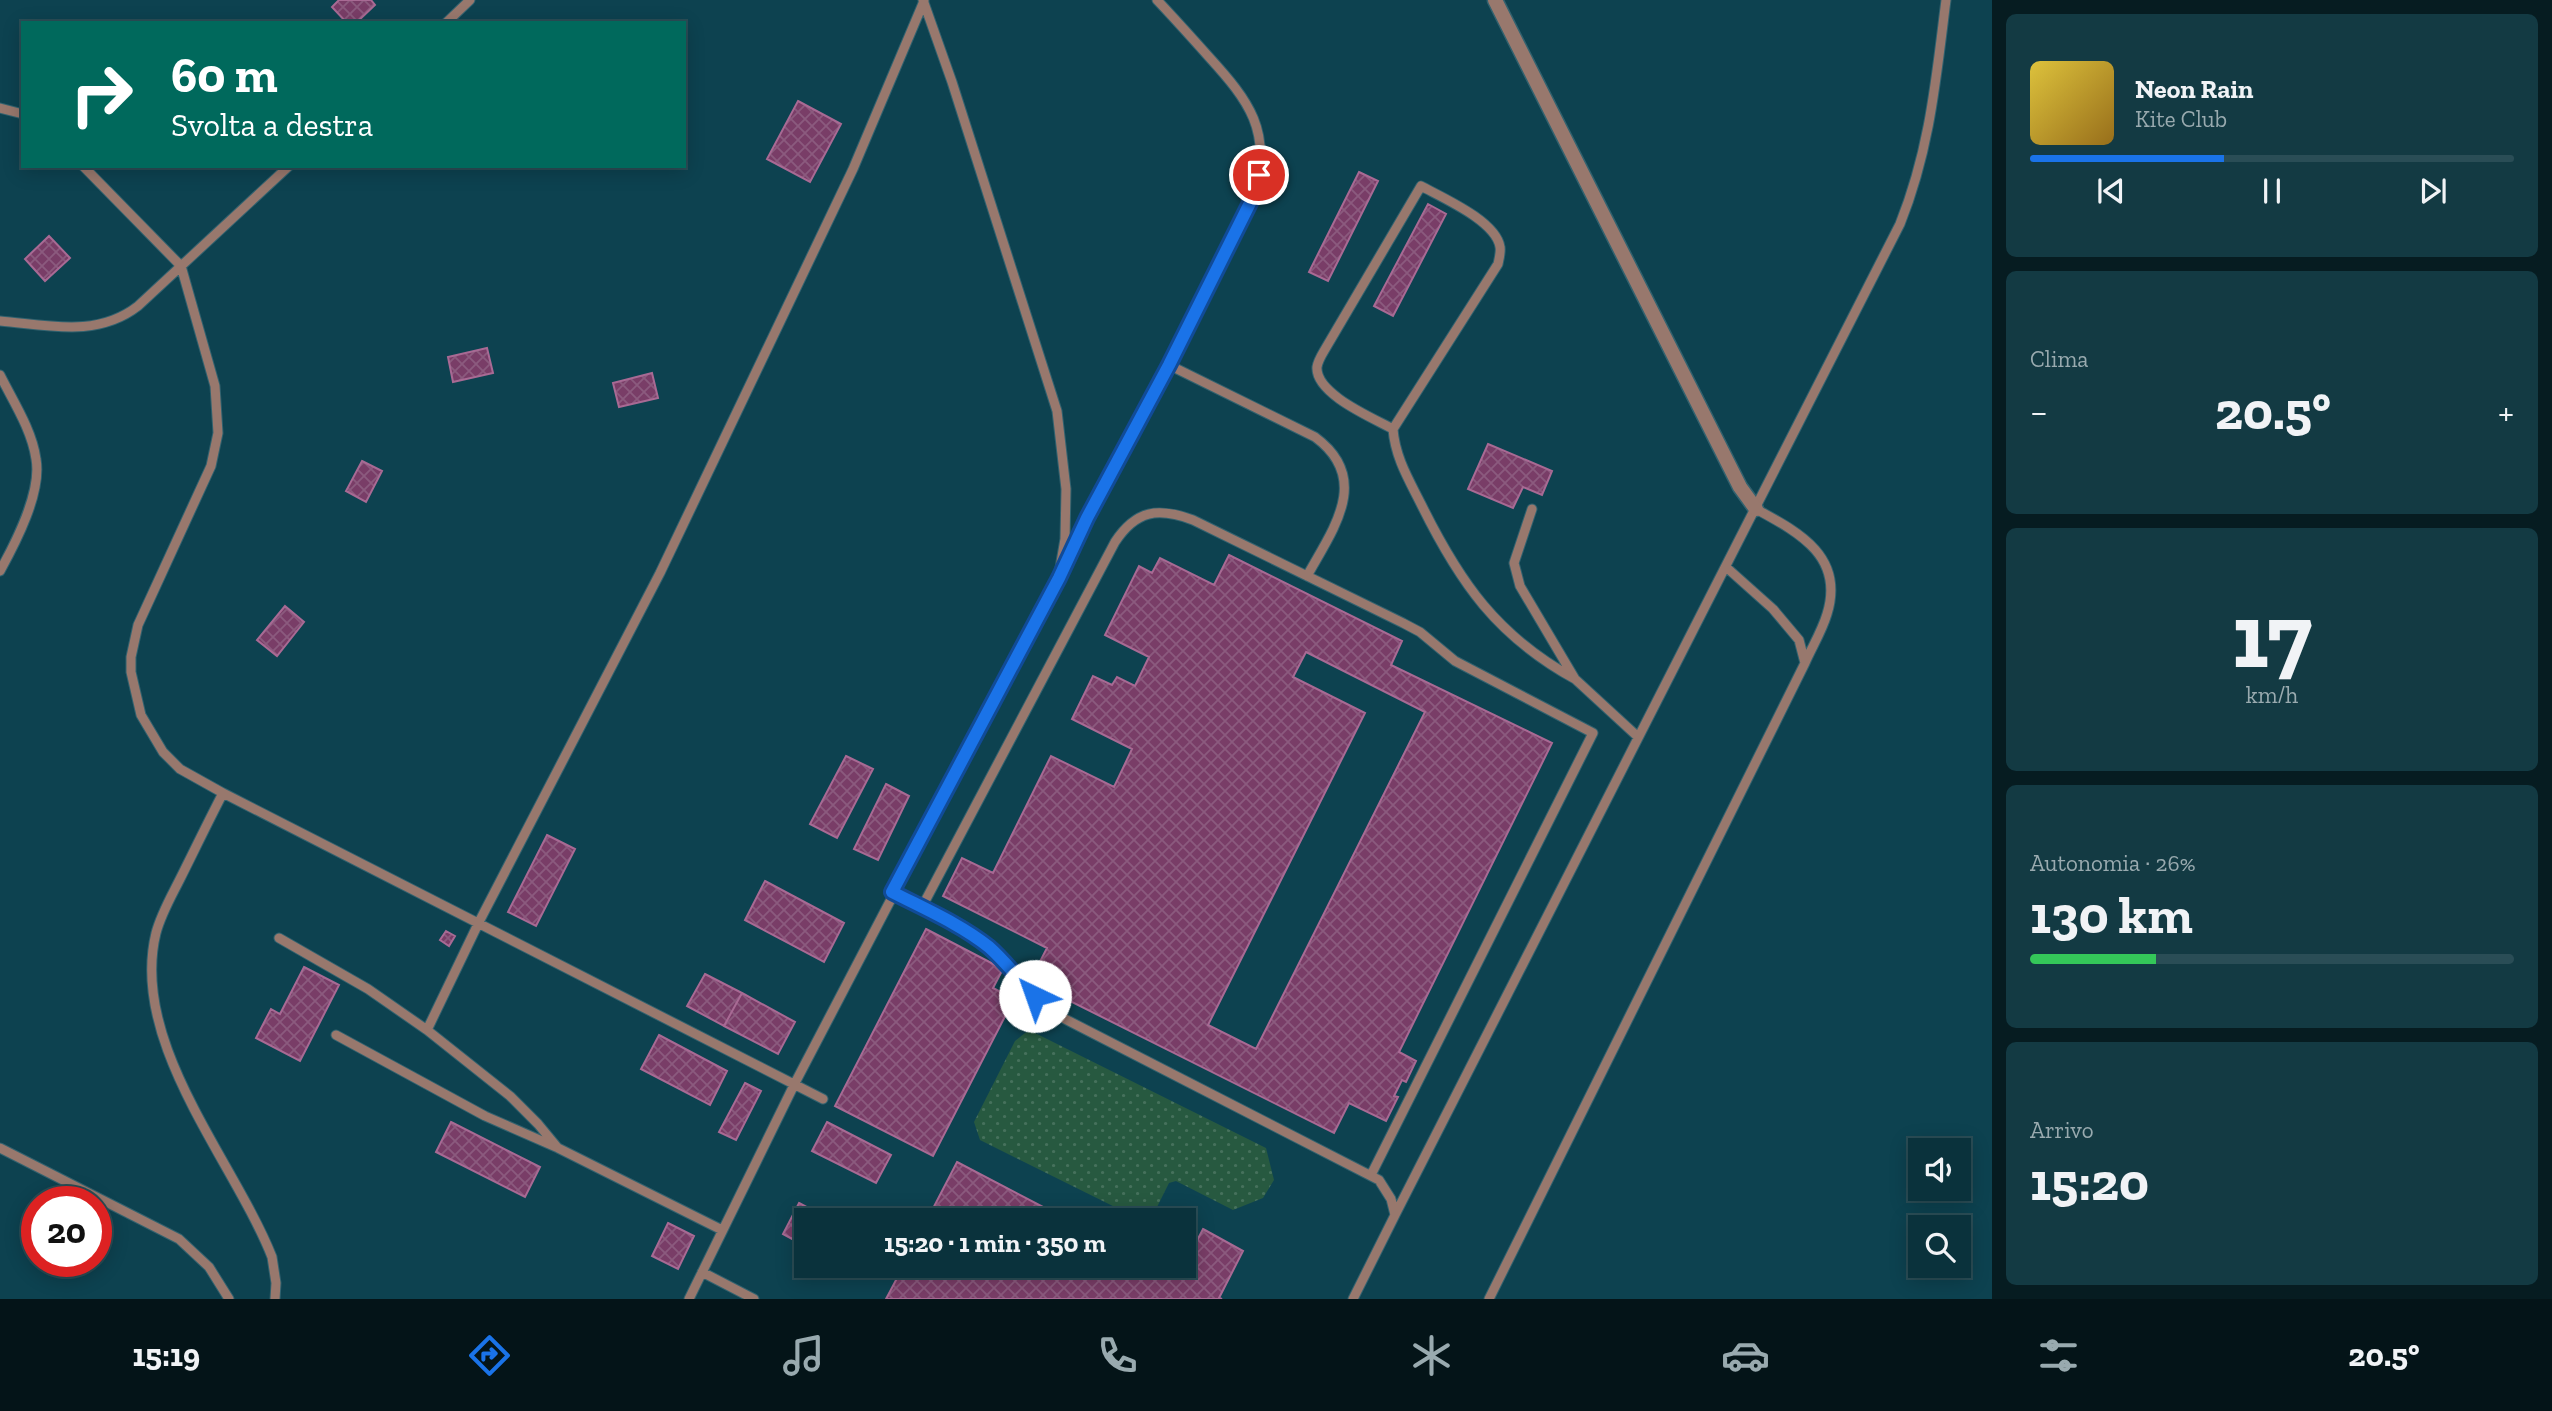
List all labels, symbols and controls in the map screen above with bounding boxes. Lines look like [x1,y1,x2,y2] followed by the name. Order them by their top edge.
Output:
[171,46,278,105] text: 60 m
[56,49,147,140] icon: right
[2135,73,2253,105] text: Neon Rain
[2135,105,2227,133] text: Kite Club
[171,106,373,144] text: Svolta a destra
[1229,145,1289,205] pin
[1240,156,1278,194] icon: arrive
[2092,172,2130,210] icon: previous
[2253,172,2291,210] icon: pause
[2414,172,2452,210] icon: next
[2030,345,2088,373] text: Clima
[2215,380,2331,442] text: 20.5°
[2030,389,2048,435] text: −
[2498,389,2514,435] text: +
[2232,581,2312,690] text: 17
[2246,681,2298,709] text: km/h
[2030,849,2195,877] text: Autonomia · 26%
[2030,884,2193,946] text: 130 km
[998,959,1072,1033] position arrow
[2030,1116,2093,1144] text: Arrivo
[1908,1138,1971,1278] map controls
[1908,1138,1971,1201] button: sound
[2030,1151,2149,1213] text: 15:20
[21,1186,112,1277] speed limit sign: 20
[1908,1215,1971,1278] button: search
[884,1227,1106,1259] text: 15:20 · 1 min · 350 m
[465,1331,514,1380] icon: directions
[779,1331,828,1380] icon: music
[1093,1331,1142,1380] icon: phone
[1407,1331,1456,1380] icon: climate
[1721,1331,1770,1380] icon: car
[2034,1331,2083,1380] icon: filters
[132,1336,200,1374] text: 15:19
[2348,1336,2420,1374] text: 20.5°

